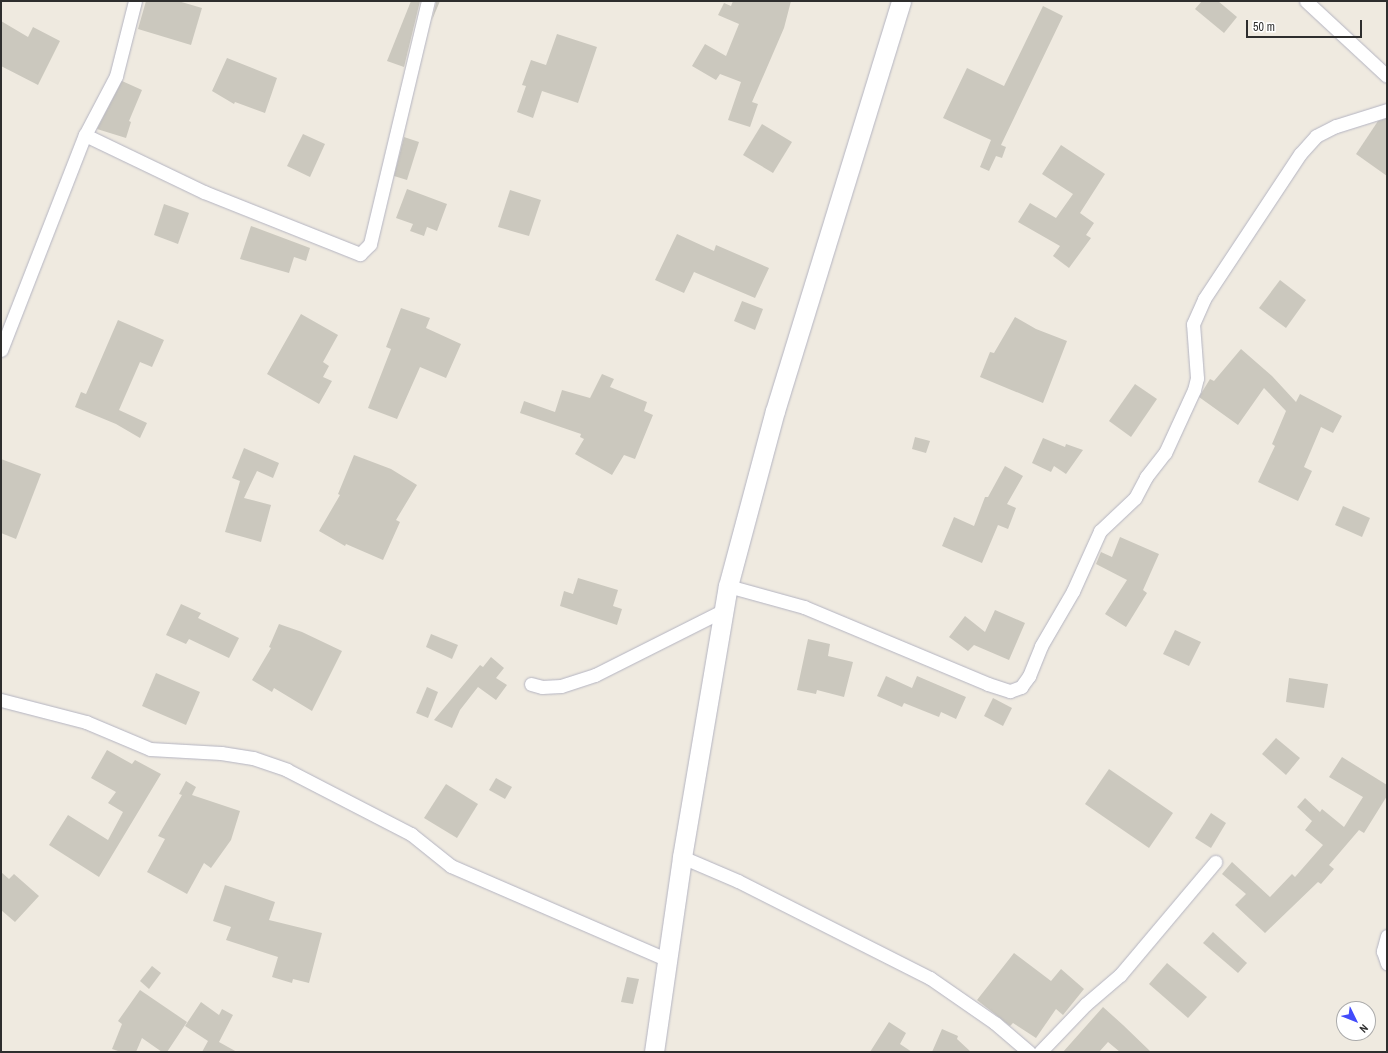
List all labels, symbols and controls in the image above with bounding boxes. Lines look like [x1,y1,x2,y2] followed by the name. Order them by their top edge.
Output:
[1248,12,1364,38] scale bar
[1253,19,1275,35] text: 50 m
[1336,1001,1376,1041] north arrow
[1357,1021,1371,1036] text: N

